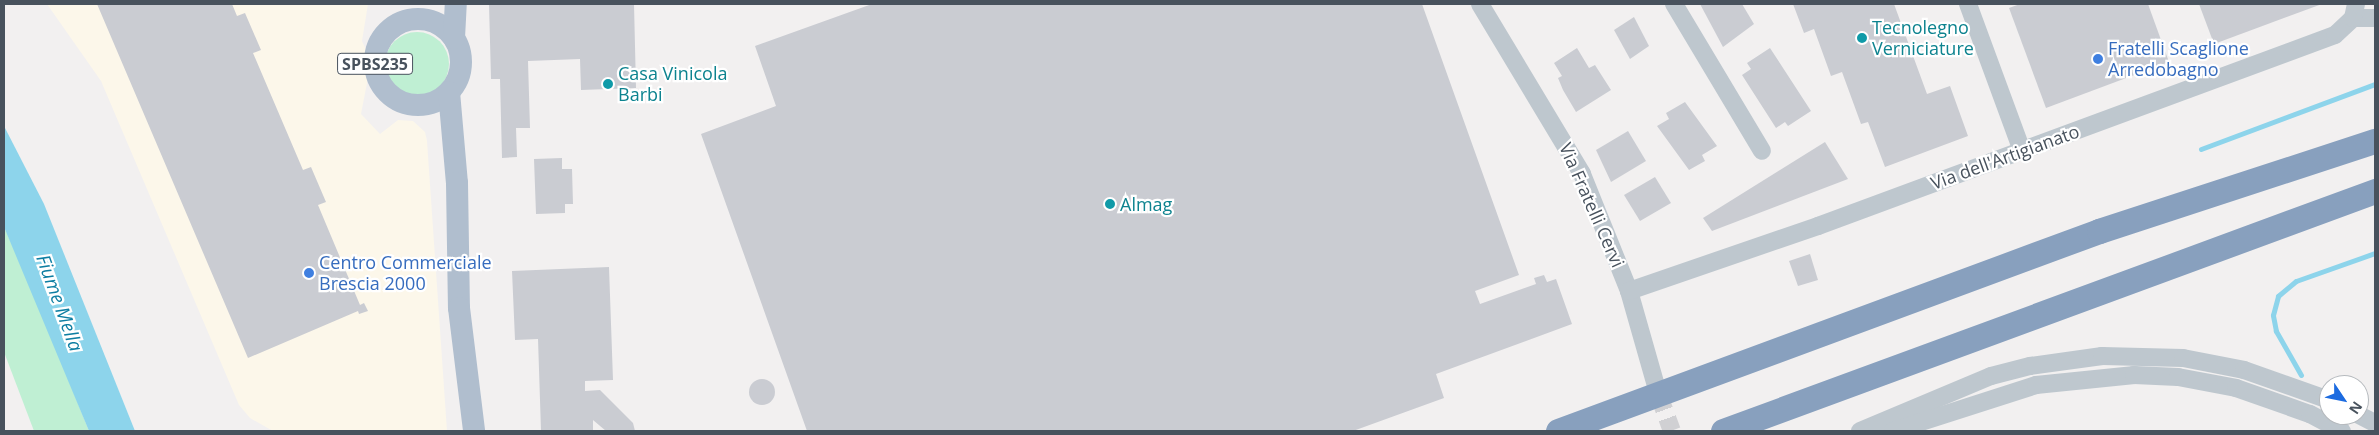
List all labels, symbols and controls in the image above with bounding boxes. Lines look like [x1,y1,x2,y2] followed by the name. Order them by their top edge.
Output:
[1872,17,1974,59] place label: Tecnolegno Verniciature
[1856,32,1868,44] marker: Tecnolegno Verniciature
[2108,38,2249,80] place label: Fratelli Scaglione Arredobagno
[336,51,414,78] road number: SPBS235
[2092,53,2104,65] marker: Fratelli Scaglione Arredobagno
[618,63,727,106] place label: Casa Vinicola Barbi
[602,78,614,90] marker: Casa Vinicola Barbi
[1928,120,2082,194] street label: Via dell'Artigianato
[1555,140,1629,270] street label: Via Fratelli Cervi
[1120,193,1172,215] place label: Almag
[1104,198,1116,210] marker: Almag
[31,251,87,355] water label: Fiume Mella
[319,252,492,294] place label: Centro Commerciale Brescia 2000
[303,267,315,279] marker: Centro Commerciale Brescia 2000
[2319,375,2369,425] north arrow
[2345,398,2367,418] text: N

